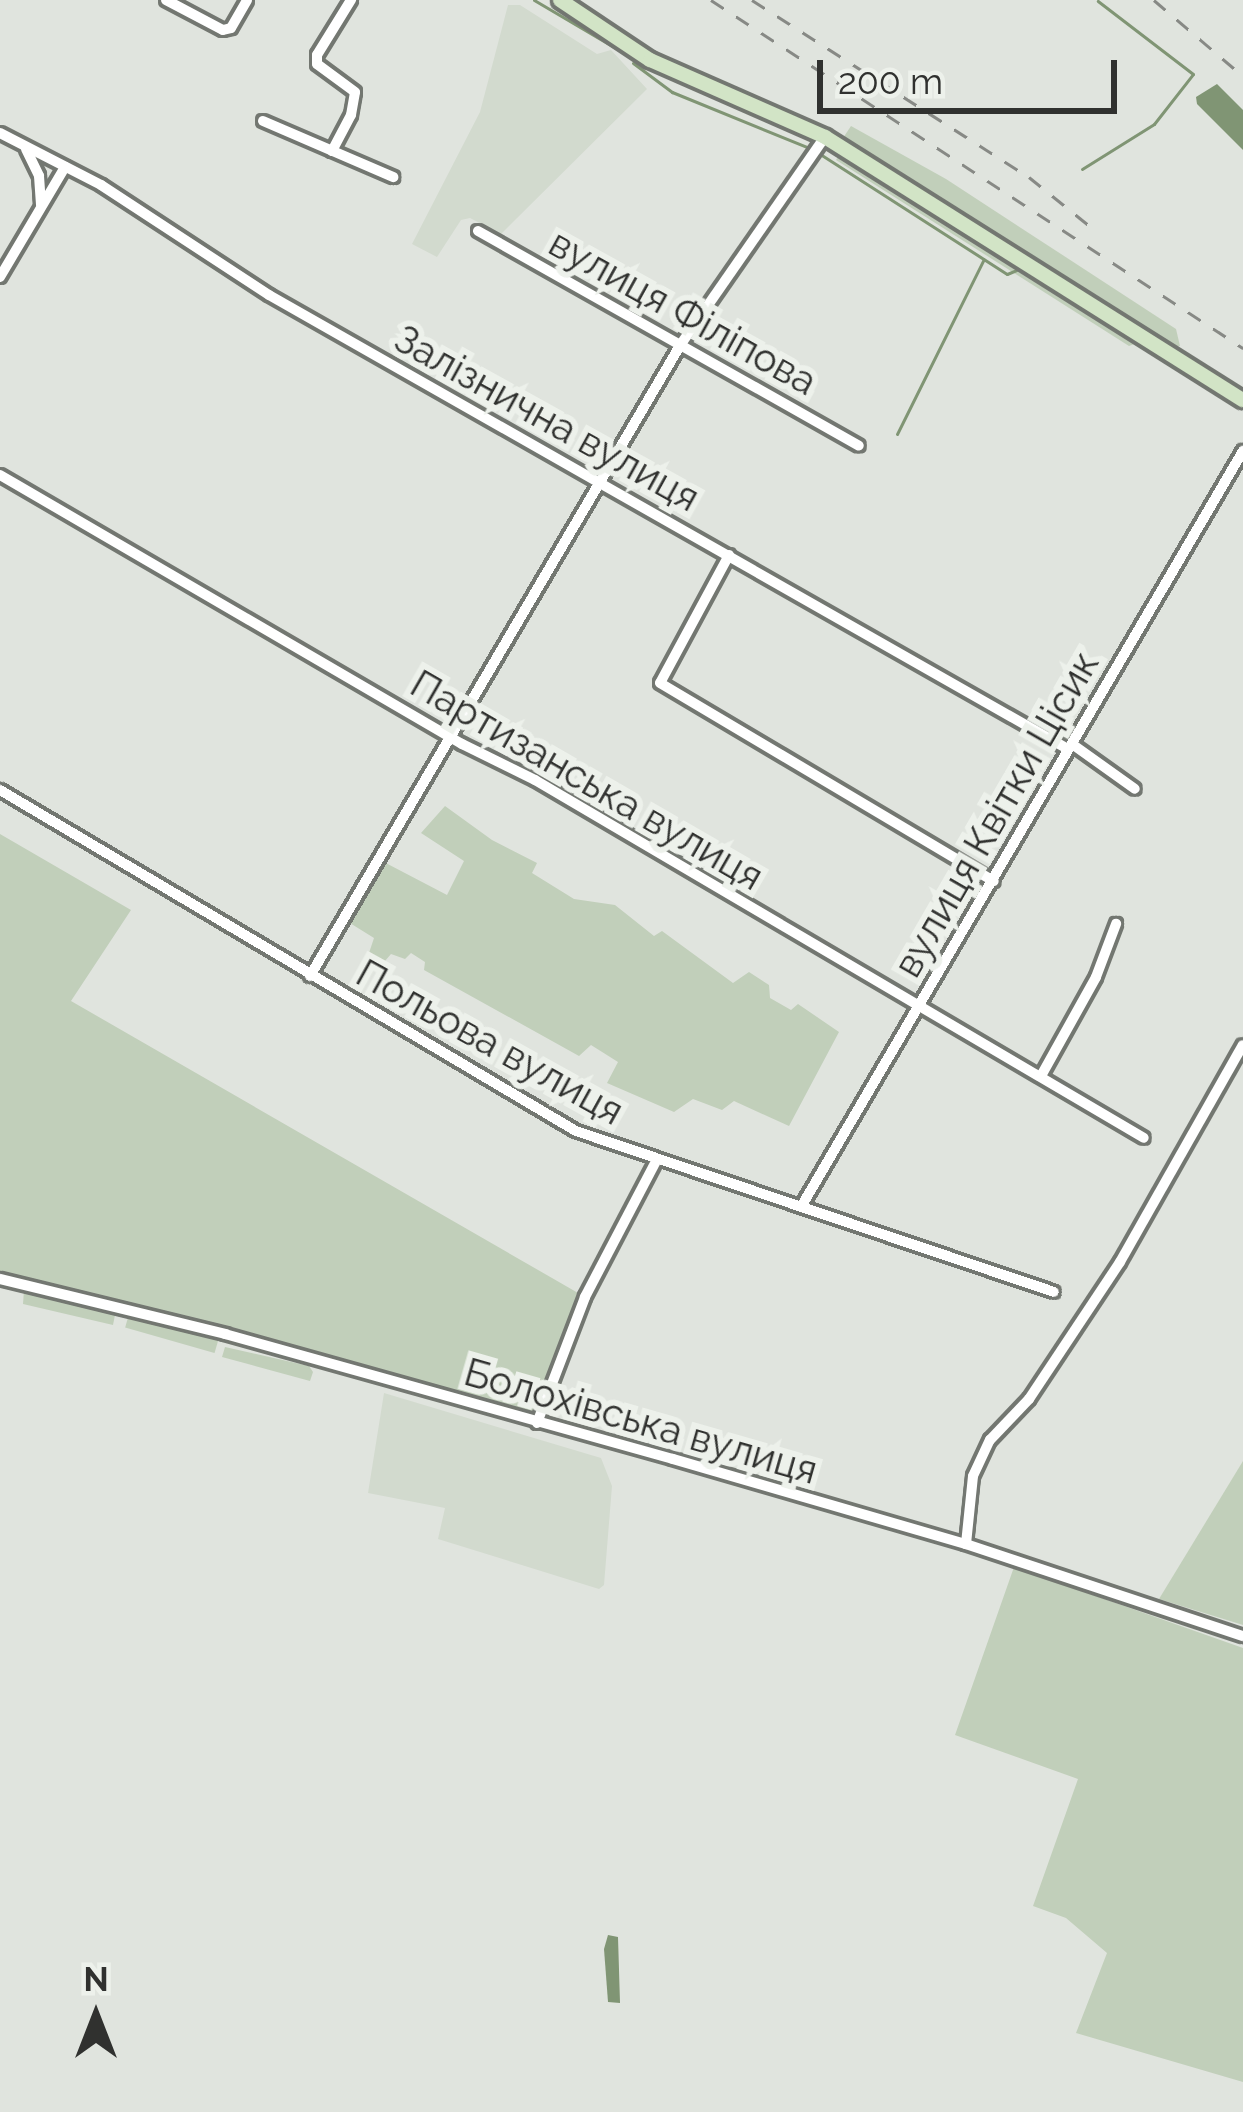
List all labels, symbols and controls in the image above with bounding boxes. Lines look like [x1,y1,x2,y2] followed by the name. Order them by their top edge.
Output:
[823,36,1123,110] scale bar
[838,60,943,102] text: 200 m
[541,219,825,405] street label: вулиця Філіпова
[386,315,708,521] street label: Залізнична вулиця
[884,643,1108,985] street label: вулиця Квітки Цісик
[403,660,771,900] street label: Партизанська вулиця
[348,949,632,1135] street label: Польова вулиця
[459,1348,823,1494] street label: Болохівська вулиця
[36,1956,156,2076] north arrow
[83,1960,109,1999] text: N

